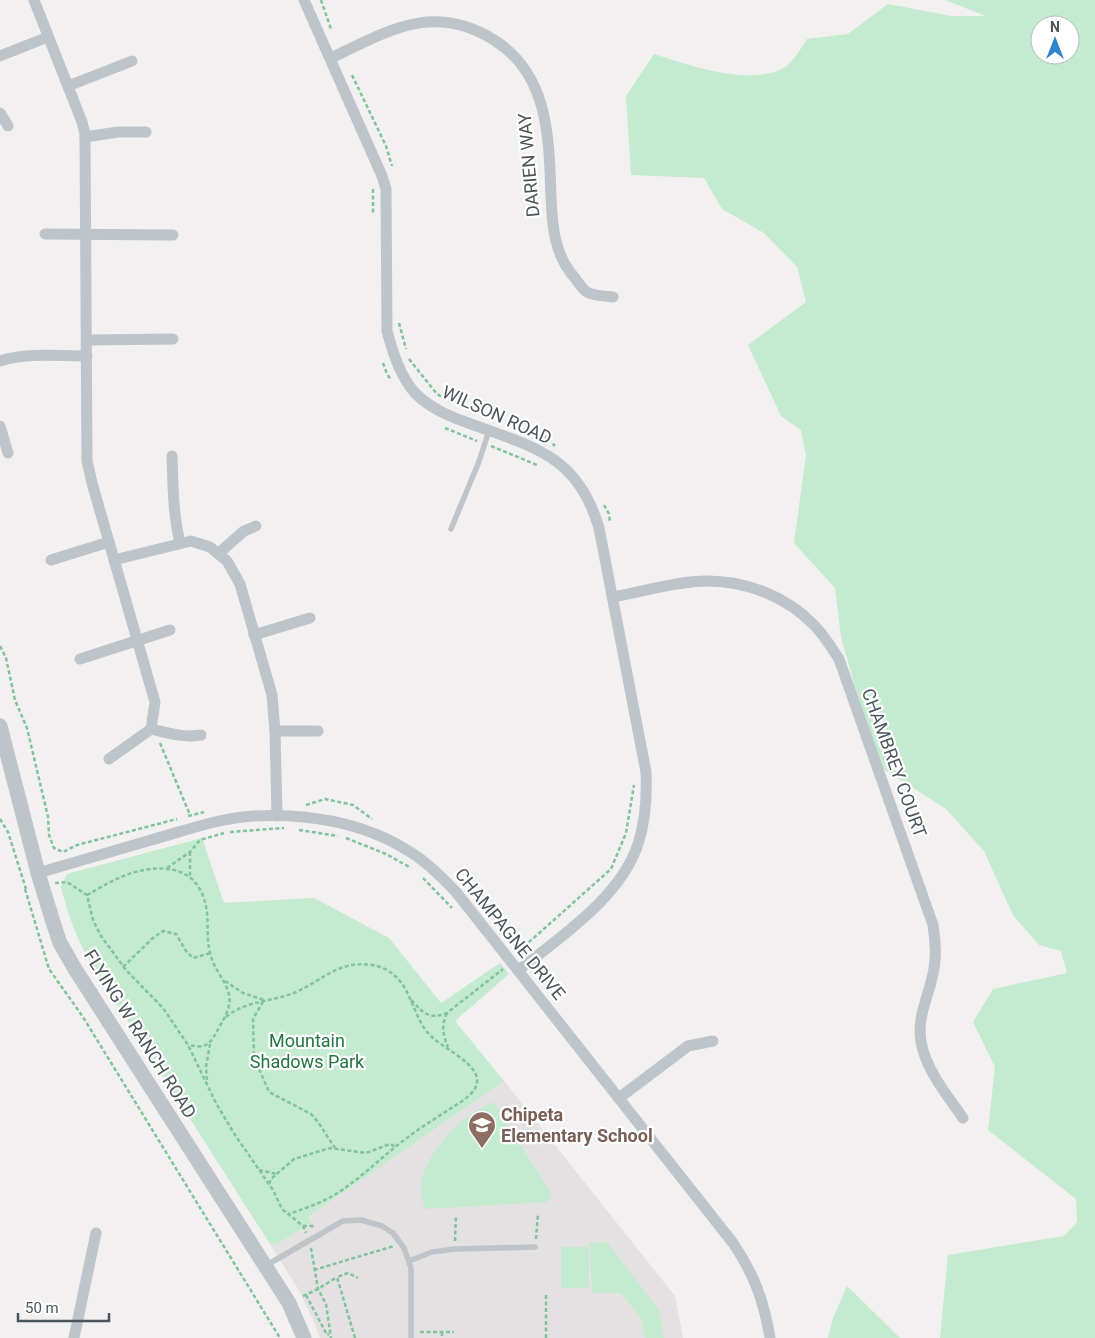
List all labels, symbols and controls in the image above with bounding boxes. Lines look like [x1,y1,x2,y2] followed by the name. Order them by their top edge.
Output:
[1030,15,1080,65] north arrow
[1050,19,1060,35] text: N
[513,112,544,218] street label: DARIEN WAY
[439,381,555,448] street label: WILSON ROAD
[858,686,931,840] street label: CHAMBREY COURT
[451,864,570,1004] street label: CHAMPAGNE DRIVE
[80,946,201,1122] street label: FLYING W RANCH ROAD
[250,1030,365,1072] park label: Mountain Shadows Park
[501,1104,653,1146] place label: Chipeta Elementary School
[467,1110,497,1149] school or university icon: Chipeta Elementary School
[18,1290,109,1322] scale bar
[25,1299,59,1317] text: 50 m

